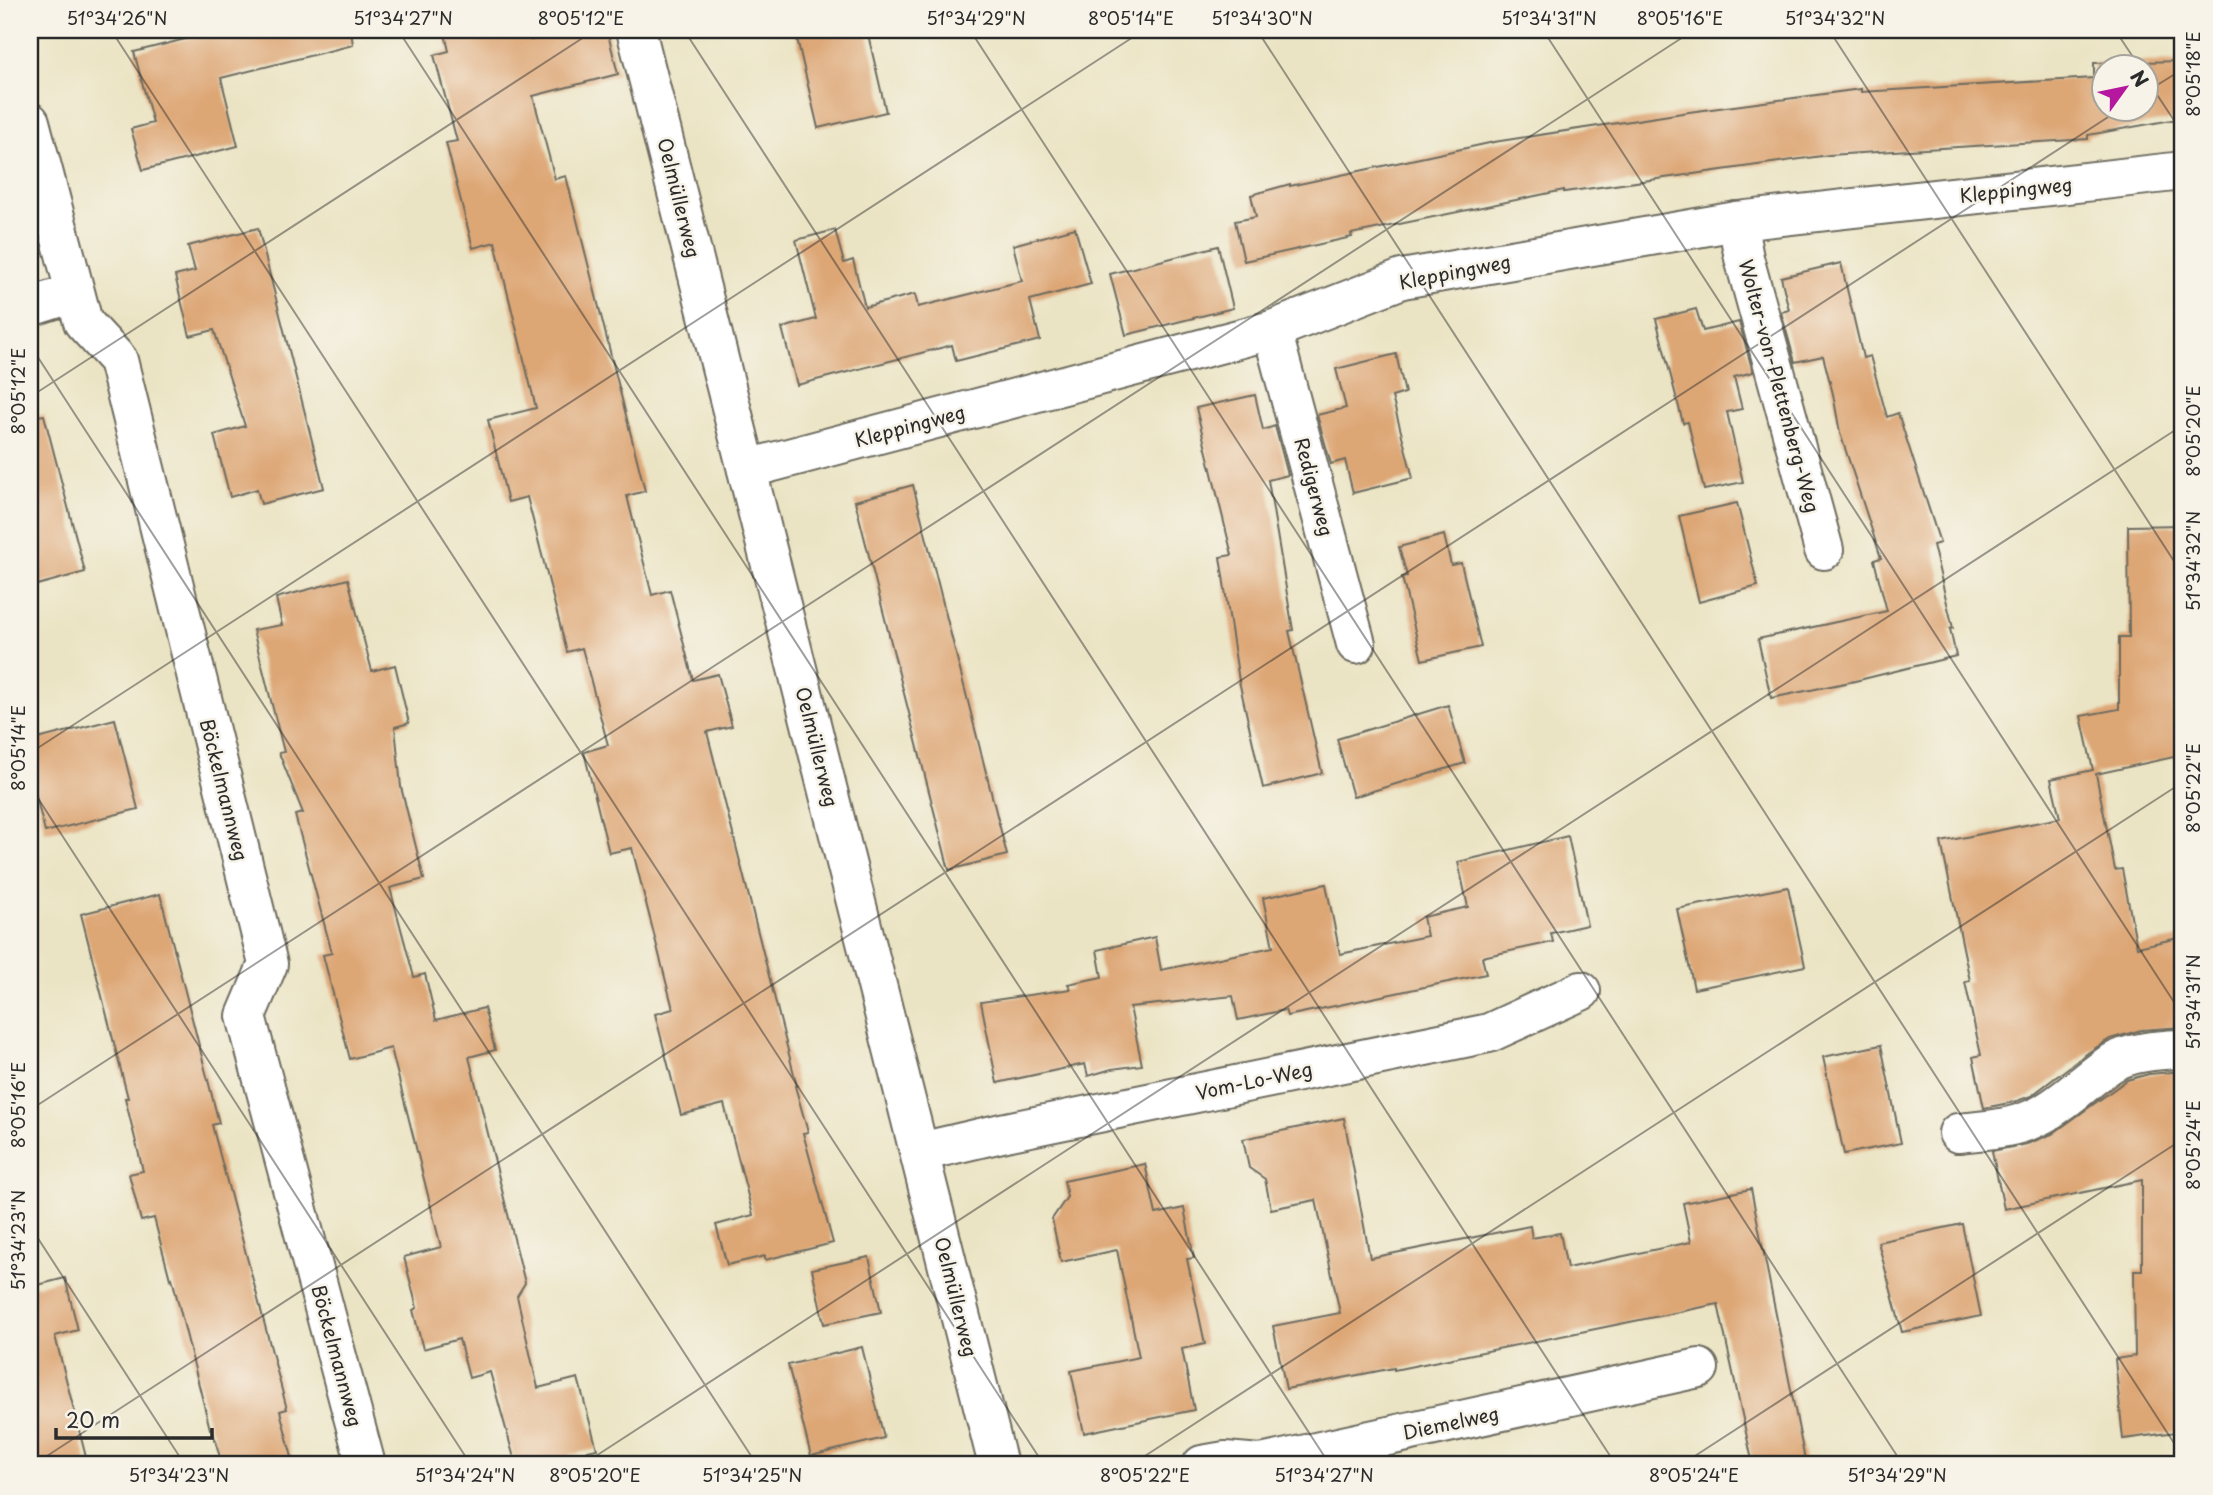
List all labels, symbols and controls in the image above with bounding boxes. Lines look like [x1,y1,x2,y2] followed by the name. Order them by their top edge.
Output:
[66,4,168,31] text: 51°34'26"N
[353,4,453,31] text: 51°34'27"N
[538,4,624,31] text: 8°05'12"E
[926,4,1026,31] text: 51°34'29"N
[1088,4,1174,31] text: 8°05'14"E
[1211,4,1313,31] text: 51°34'30"N
[1501,4,1597,31] text: 51°34'31"N
[1637,4,1723,31] text: 8°05'16"E
[1785,4,1885,31] text: 51°34'32"N
[2179,31,2206,117] text: 8°05'18"E
[2090,52,2160,122] north arrow
[2124,64,2156,92] text: N
[652,135,708,261] street label: Oelmüllerweg
[1958,169,2074,209] street label: Kleppingweg
[1397,246,1513,296] street label: Kleppingweg
[1733,256,1827,516] street label: Wolter-von-Plettenberg-Weg
[4,348,31,434] text: 8°05'12"E
[2179,385,2206,477] text: 8°05'20"E
[851,397,968,453] street label: Kleppingweg
[1288,434,1342,539] street label: Redigerweg
[2179,511,2206,611] text: 51°34'32"N
[790,684,846,810] street label: Oelmüllerweg
[4,705,31,791] text: 8°05'14"E
[194,716,256,864] street label: Böckelmannweg
[2179,743,2206,833] text: 8°05'22"E
[2179,954,2206,1050] text: 51°34'31"N
[1193,1054,1315,1106] street label: Vom-Lo-Weg
[4,1062,31,1148] text: 8°05'16"E
[2179,1100,2206,1190] text: 8°05'24"E
[4,1190,31,1290] text: 51°34'23"N
[929,1234,985,1360] street label: Oelmüllerweg
[306,1282,370,1430] street label: Böckelmannweg
[56,1397,212,1441] scale bar
[1400,1398,1501,1446] street label: Diemelweg
[66,1403,120,1435] text: 20 m
[129,1461,229,1488] text: 51°34'23"N
[415,1461,515,1488] text: 51°34'24"N
[549,1461,641,1488] text: 8°05'20"E
[702,1461,802,1488] text: 51°34'25"N
[1100,1461,1190,1488] text: 8°05'22"E
[1274,1461,1374,1488] text: 51°34'27"N
[1649,1461,1739,1488] text: 8°05'24"E
[1847,1461,1947,1488] text: 51°34'29"N

